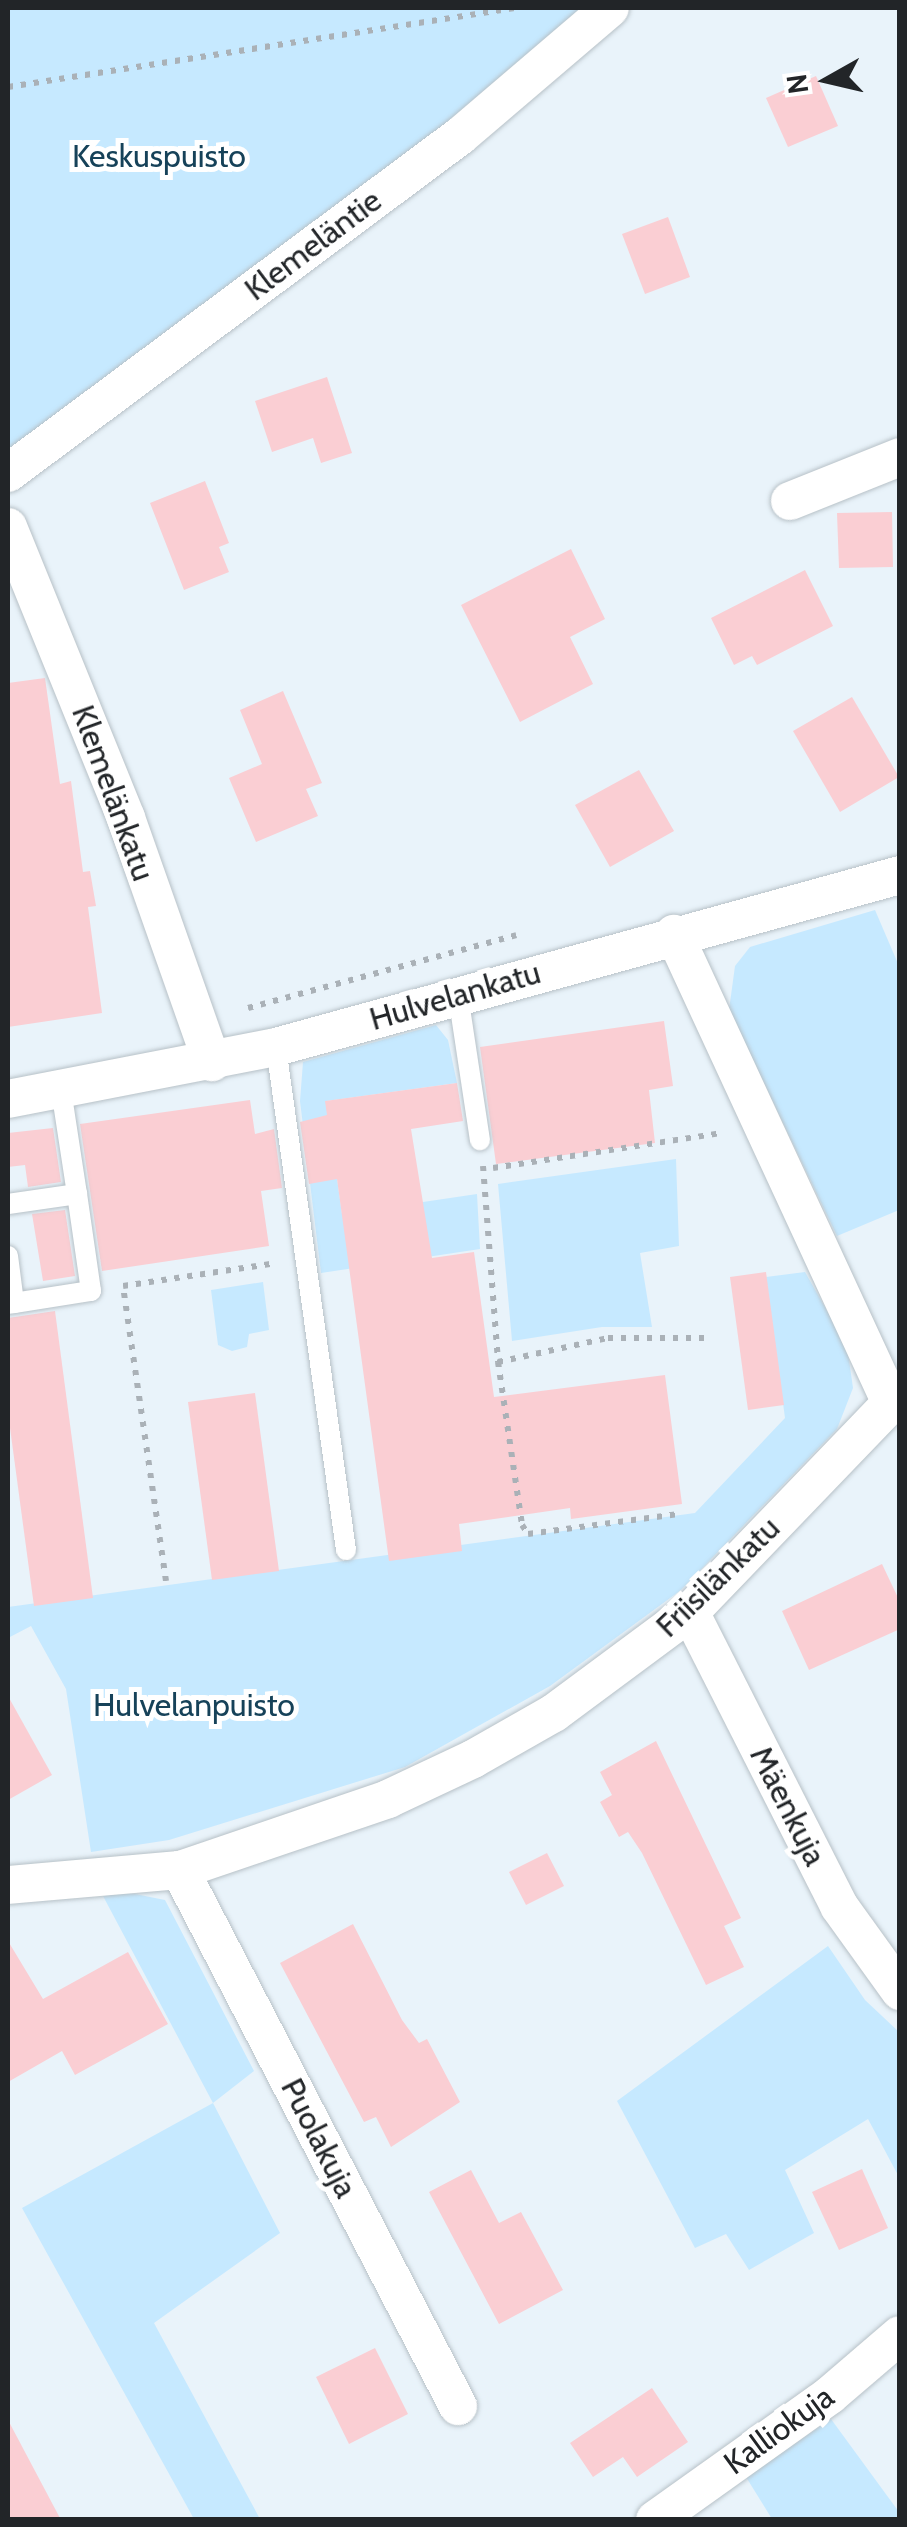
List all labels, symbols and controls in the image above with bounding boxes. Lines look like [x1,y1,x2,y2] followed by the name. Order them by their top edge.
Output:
[777,30,877,130] north arrow
[779,72,816,96] text: N
[72,137,246,175] park label: Keskuspuisto
[237,181,389,309] street label: Klemeläntie
[64,700,162,886] street label: Klemelänkatu
[365,953,545,1039] street label: Hulvelankatu
[648,1509,788,1645] street label: Friisilänkatu
[93,1686,295,1724] park label: Hulvelanpuisto
[742,1740,834,1872] street label: Mäenkuja
[273,2072,365,2204] street label: Puolakuja
[717,2377,841,2483] street label: Kalliokuja

